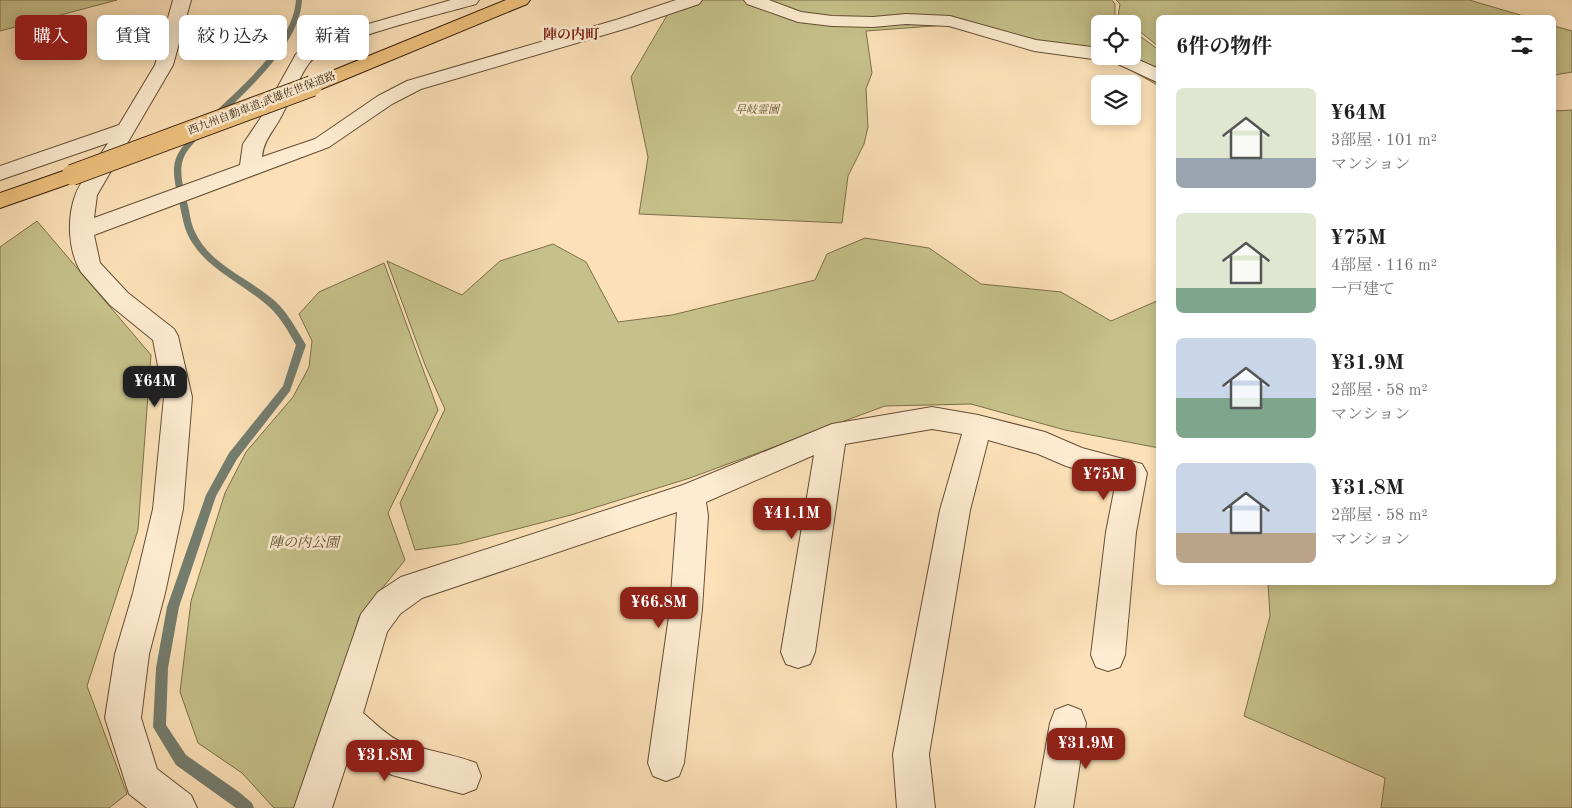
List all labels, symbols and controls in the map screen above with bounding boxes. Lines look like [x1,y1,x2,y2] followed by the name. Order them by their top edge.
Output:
[15,15,87,60] chip: 購入
[97,15,169,60] chip: 賃貸
[179,15,287,60] chip: 絞り込み
[297,15,369,60] chip: 新着
[1091,15,1141,125] map controls
[1091,15,1141,65] button: locate
[543,27,600,42] district label: 陣の内町
[1508,31,1536,59] icon: filters
[1176,37,1272,58] text: 6件の物件
[186,69,337,137] street label: 西九州自動車道;武雄佐世保道路
[1091,75,1141,125] button: layers
[735,103,781,116] park label: 早岐霊園
[1331,103,1386,124] text: ¥64M
[1216,108,1276,168] icon: home
[1331,133,1437,149] text: 3部屋 · 101 m²
[1331,157,1410,173] text: マンション
[1331,228,1386,249] text: ¥75M
[1216,233,1276,293] icon: home
[1331,258,1437,274] text: 4部屋 · 116 m²
[1331,282,1395,298] text: 一戸建て
[1331,353,1404,374] text: ¥31.9M
[1216,358,1276,418] icon: home
[125,366,185,408] pin: ¥64M
[134,374,176,390] text: ¥64M
[1331,383,1428,399] text: 2部屋 · 58 m²
[1331,407,1410,423] text: マンション
[1074,458,1134,501] pin: ¥75M
[1083,467,1125,483] text: ¥75M
[1331,478,1404,499] text: ¥31.8M
[1216,483,1276,543] icon: home
[751,498,833,540] pin: ¥41.1M
[764,506,820,522] text: ¥41.1M
[1331,508,1428,524] text: 2部屋 · 58 m²
[1331,532,1410,548] text: マンション
[269,535,341,550] park label: 陣の内公園
[618,586,700,629] pin: ¥66.8M
[631,595,687,611] text: ¥66.8M
[1045,728,1127,770] pin: ¥31.9M
[1058,736,1114,752] text: ¥31.9M
[344,740,426,782] pin: ¥31.8M
[357,748,413,764] text: ¥31.8M

